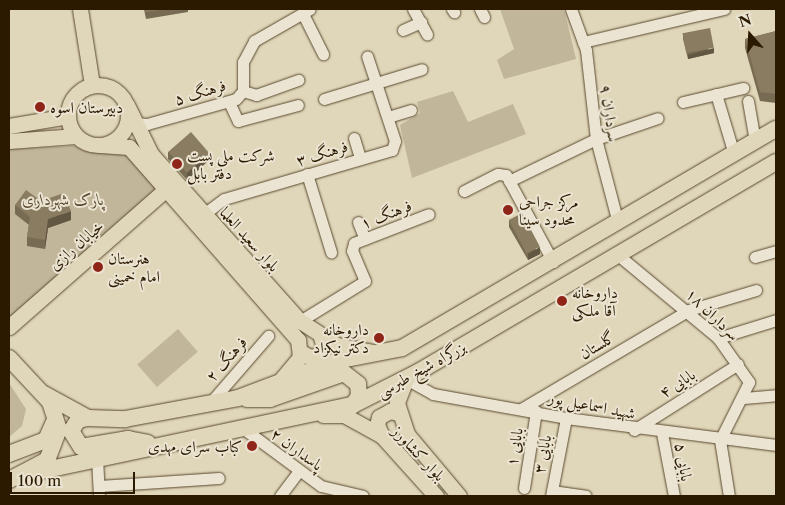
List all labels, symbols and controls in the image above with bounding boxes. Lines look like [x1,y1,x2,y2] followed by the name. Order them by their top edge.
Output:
[725,10,775,60] north arrow
[736,10,754,31] text: N
[172,75,228,109] street label: فرهنگ ۵
[596,83,624,143] street label: سرداران ۹
[50,97,123,117] place label: دبیرستان اسوه
[34,101,46,113] marker: دبیرستان اسوه
[294,136,350,170] street label: فرهنگ ۳
[187,145,275,183] place label: شرکت ملی پست دفتر بابل
[171,158,183,170] marker: شرکت ملی پست دفتر بابل
[22,189,104,209] park label: پارک شهرداری
[519,191,579,229] place label: مرکز جراحی محدود سینا
[358,196,414,232] street label: فرهنگ ۱
[216,203,284,275] street label: بلوار سعید العلما
[501,203,515,217] marker: مرکز جراحی محدود سینا
[45,216,107,274] street label: خیابان رازی
[108,248,160,286] place label: هنرستان امام خمینی
[92,261,104,273] marker: هنرستان امام خمینی
[572,282,618,320] place label: داروخانه آقا ملکی
[682,284,744,344] street label: سرداران ۱۸
[556,295,568,307] marker: داروخانه آقا ملکی
[313,319,369,357] place label: داروخانه دکتر نیکزاد
[576,327,618,363] street label: گلستان
[373,332,385,344] marker: داروخانه دکتر نیکزاد
[201,333,251,385] street label: فرهنگ ۲
[373,337,469,401] street label: بزرگراه شیخ طبرسی
[656,364,698,402] street label: بابایی ۴
[547,387,637,423] street label: شهید اسماعیل پور
[389,421,449,485] street label: بلوار کشاورز
[267,424,327,474] street label: پاسداران ۲
[501,426,527,468] street label: بابایی ۱
[529,433,555,475] street label: بابایی ۳
[148,436,242,456] place label: کباب سرای مهدی
[246,440,258,452] marker: کباب سرای مهدی
[671,441,697,483] street label: بابایی ۵
[12,462,138,494] scale bar
[18,471,61,490] text: 100 m

